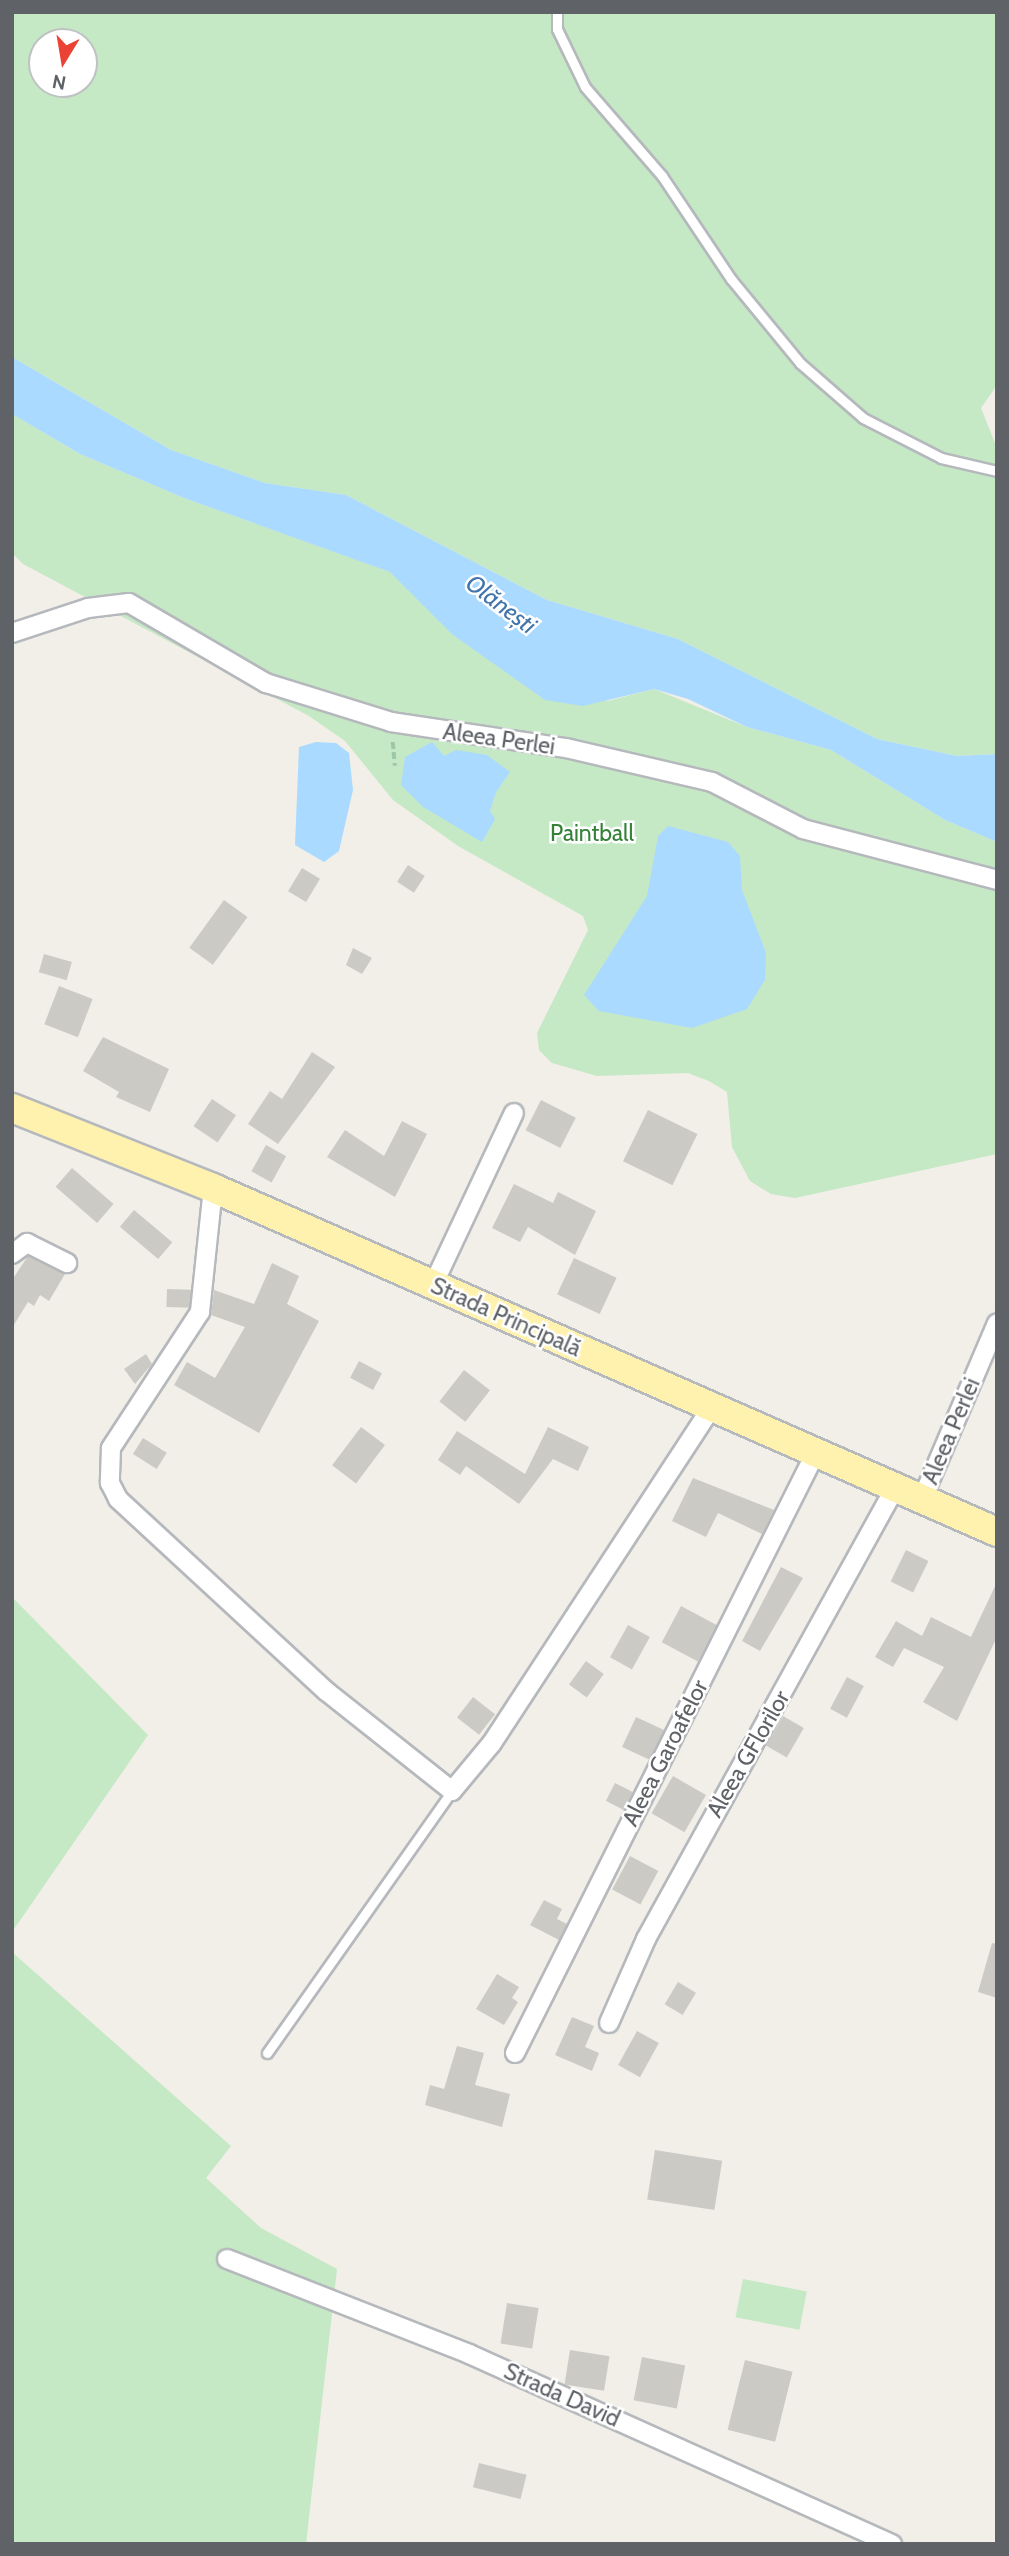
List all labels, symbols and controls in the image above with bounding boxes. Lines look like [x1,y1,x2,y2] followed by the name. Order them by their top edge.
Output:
[28,28,98,98] north arrow
[50,70,68,95] text: N
[460,568,542,640] water label: Olănești
[441,717,557,761] street label: Aleea Perlei
[550,819,634,847] park label: Paintball
[427,1272,585,1362] street label: Strada Principală
[916,1374,986,1488] street label: Aleea Perlei
[616,1675,714,1831] street label: Aleea Garoafelor
[701,1686,795,1822] street label: Aleea GFlorilor
[500,2357,624,2433] street label: Strada David

